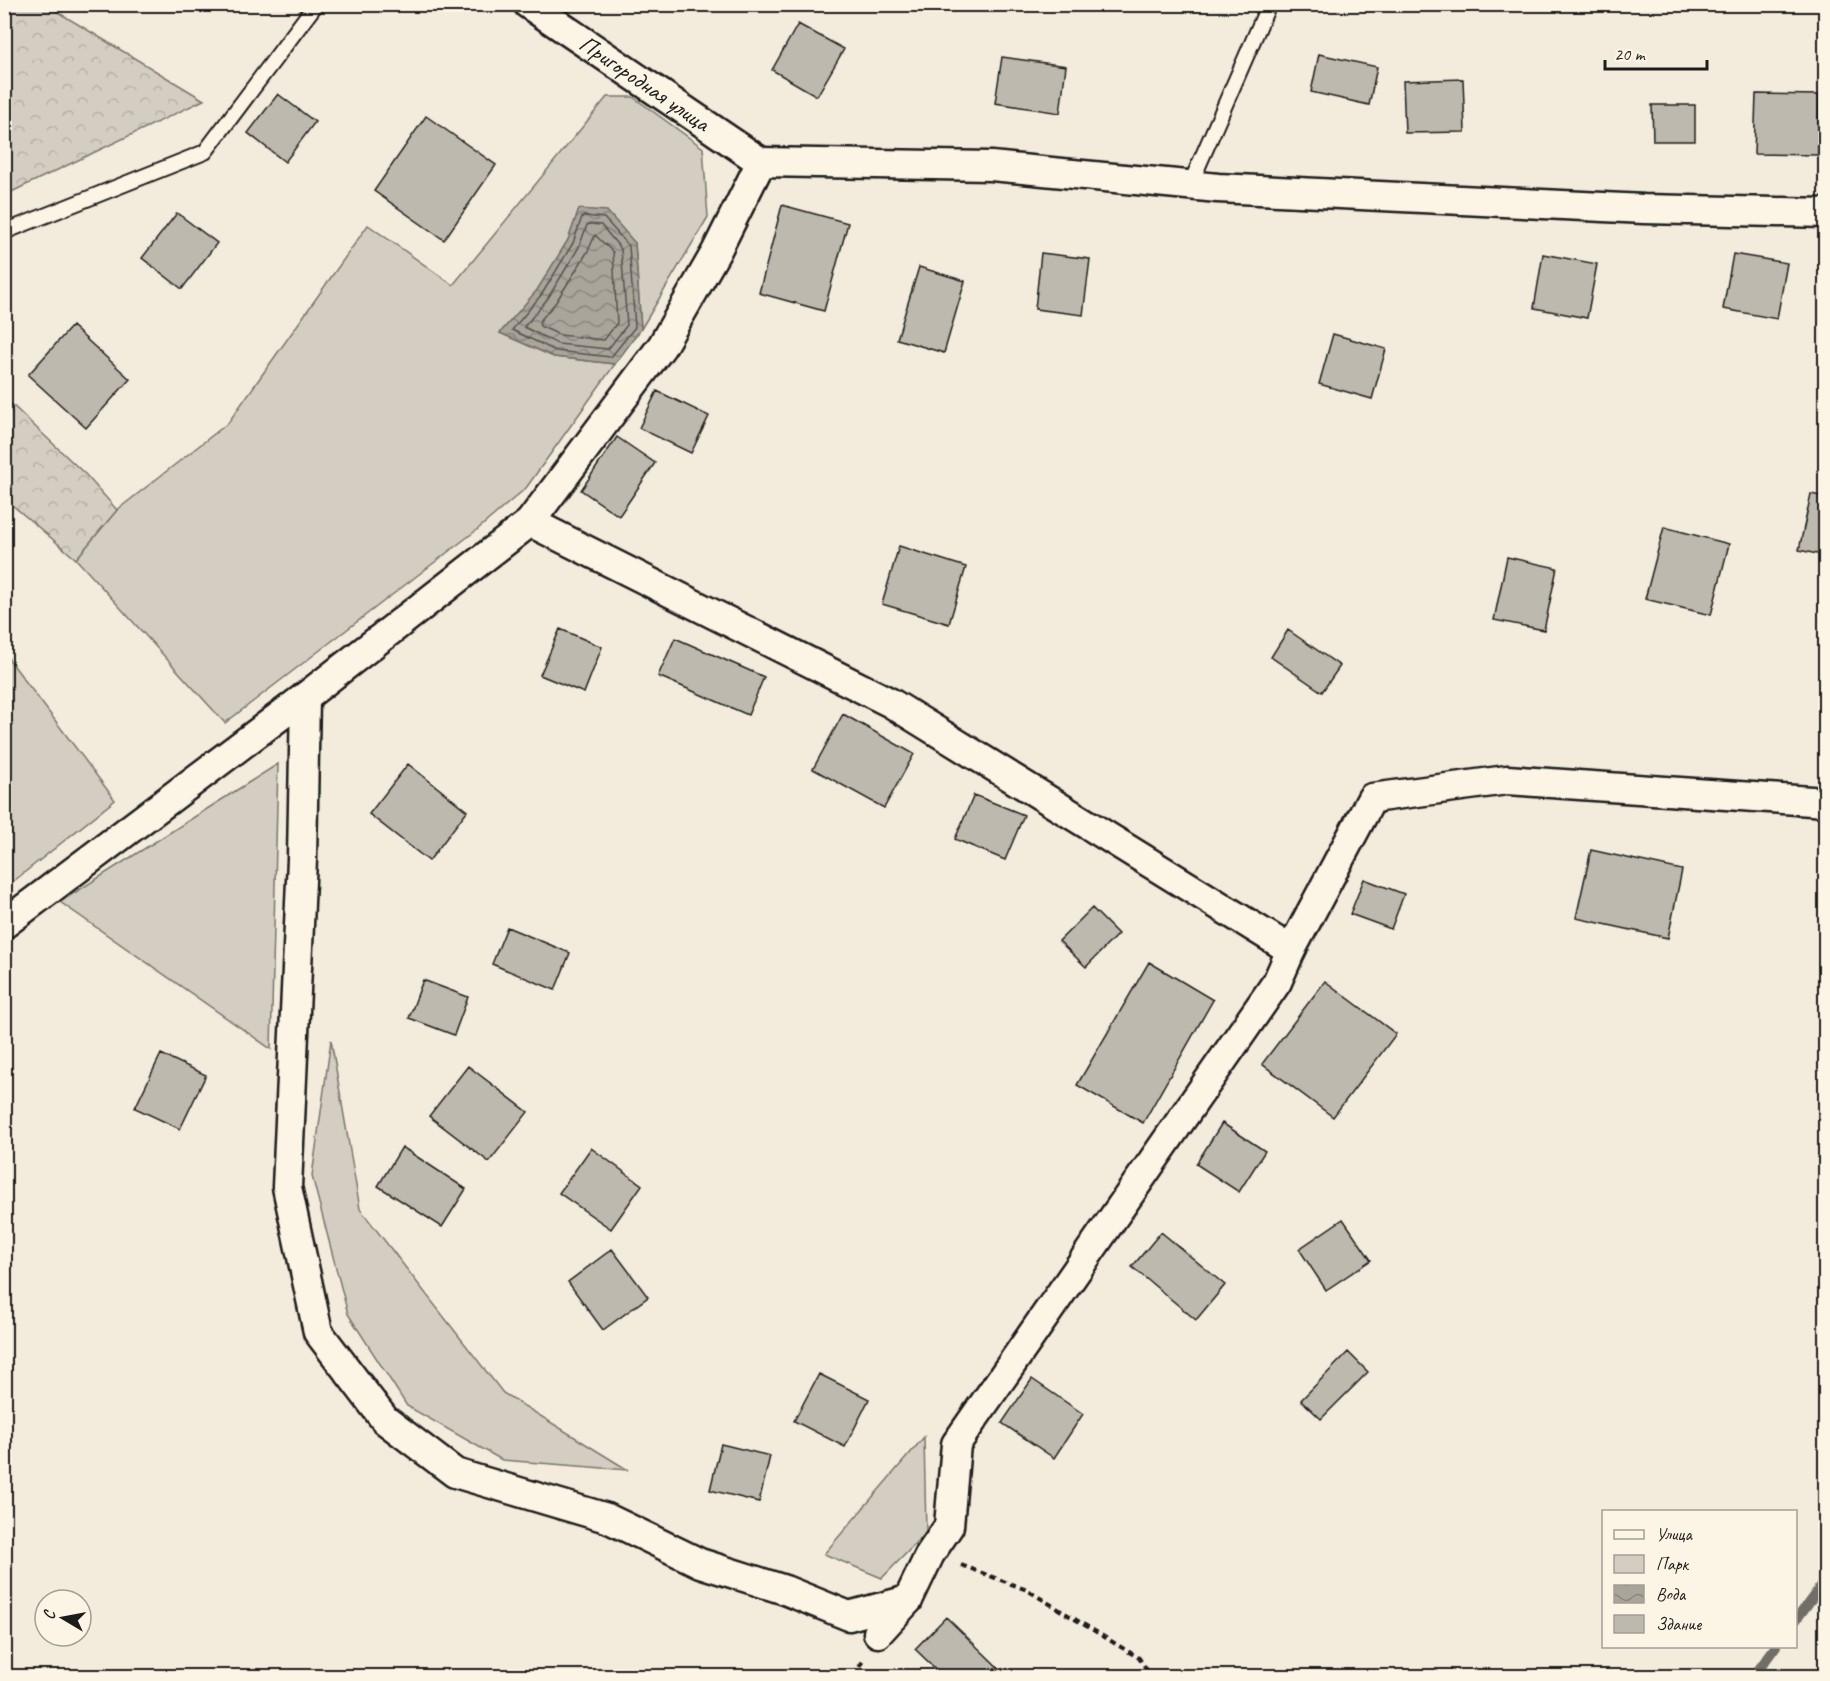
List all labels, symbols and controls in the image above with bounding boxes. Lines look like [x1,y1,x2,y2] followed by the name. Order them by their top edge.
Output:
[574,28,717,139] street label: Пригородная улица
[1605,33,1707,71] scale bar
[1614,43,1647,65] text: 20 m
[1602,1510,1797,1648] legend
[1656,1523,1693,1545] text: Улица
[1656,1553,1690,1575] text: Парк
[1656,1583,1687,1605] text: Вода
[33,1588,93,1648] north arrow
[39,1608,60,1621] text: С
[1656,1613,1702,1635] text: Здание

